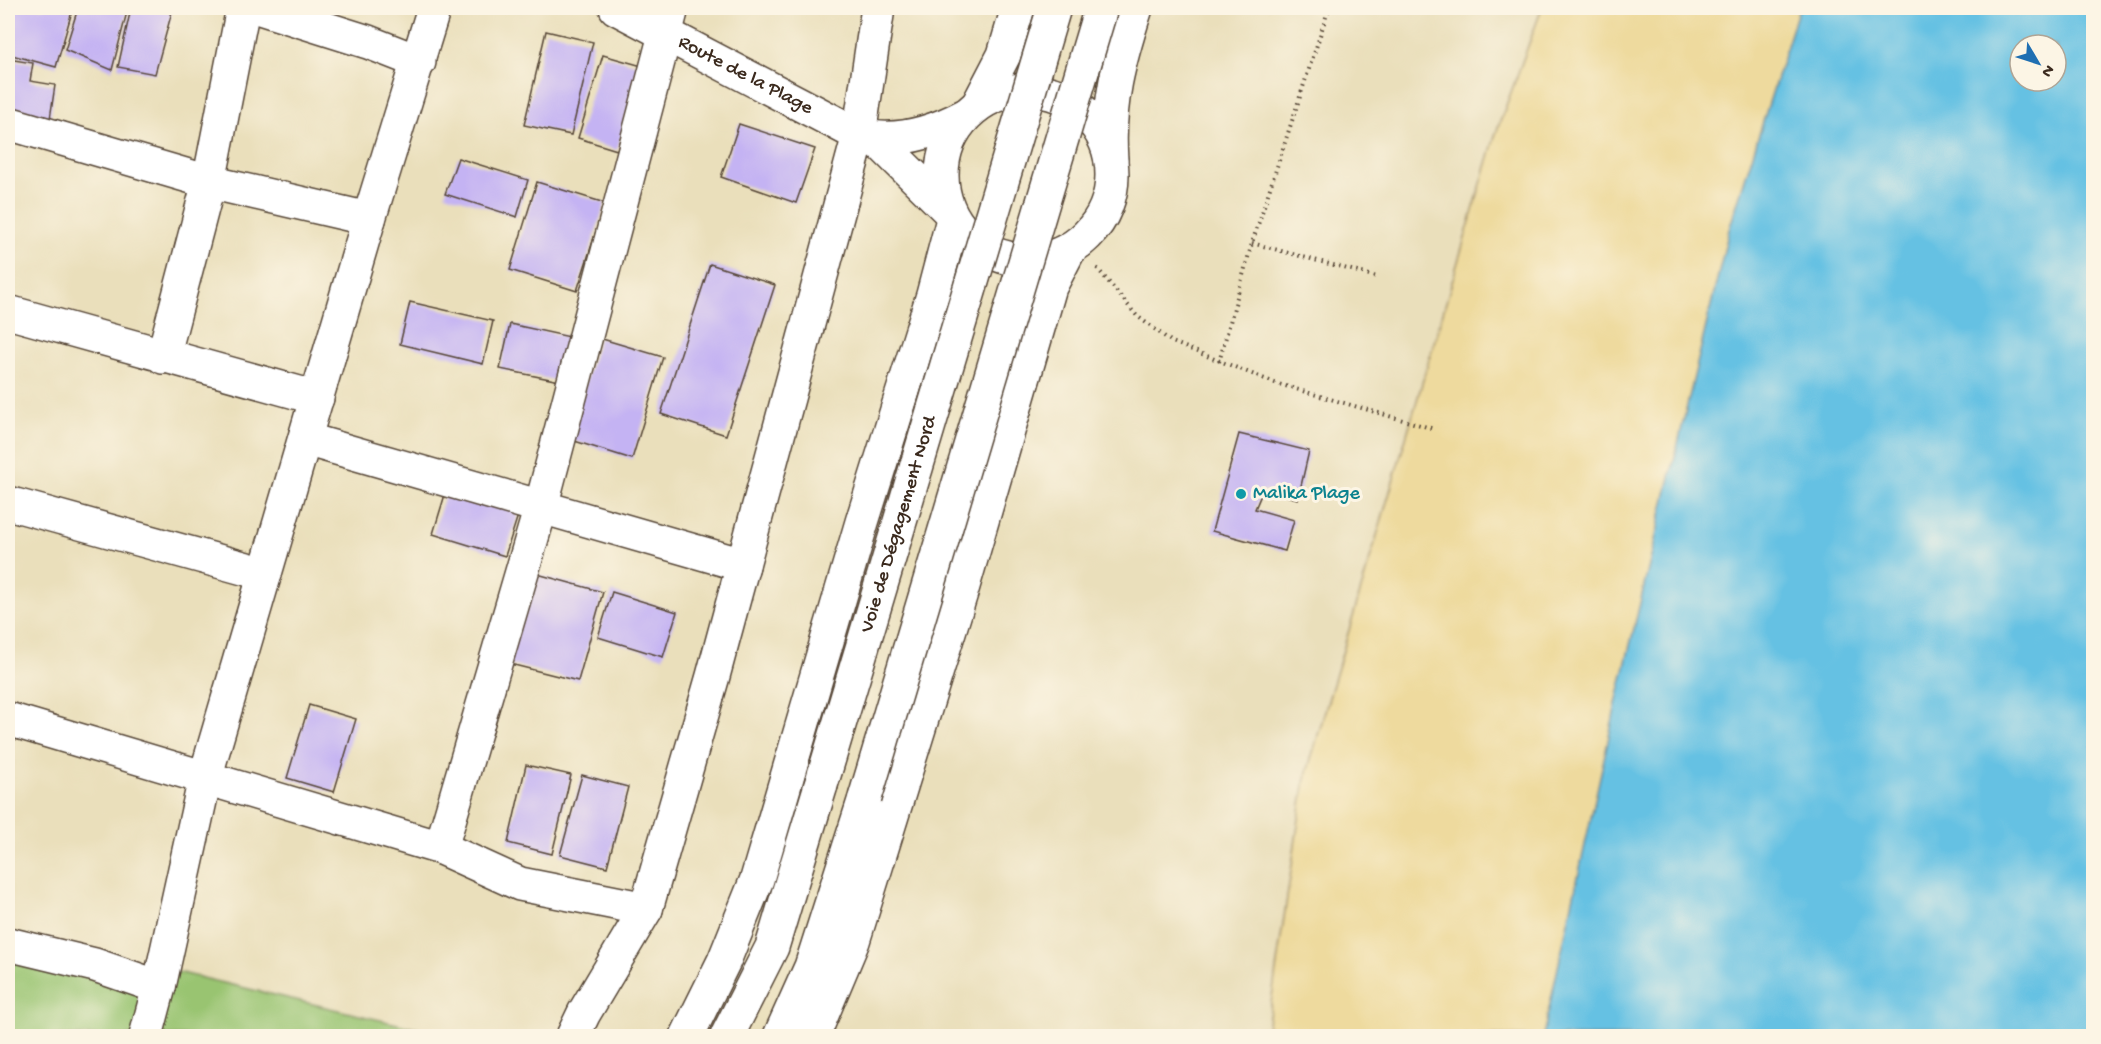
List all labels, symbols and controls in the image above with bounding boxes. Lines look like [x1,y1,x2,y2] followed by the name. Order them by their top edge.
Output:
[674,31,817,121] street label: Route de la Plage
[2008,33,2068,93] north arrow
[2036,60,2058,81] text: N
[856,411,943,636] street label: Voie de Dégagement Nord
[1253,483,1360,506] place label: Malika Plage
[1234,487,1248,501] marker: Malika Plage

